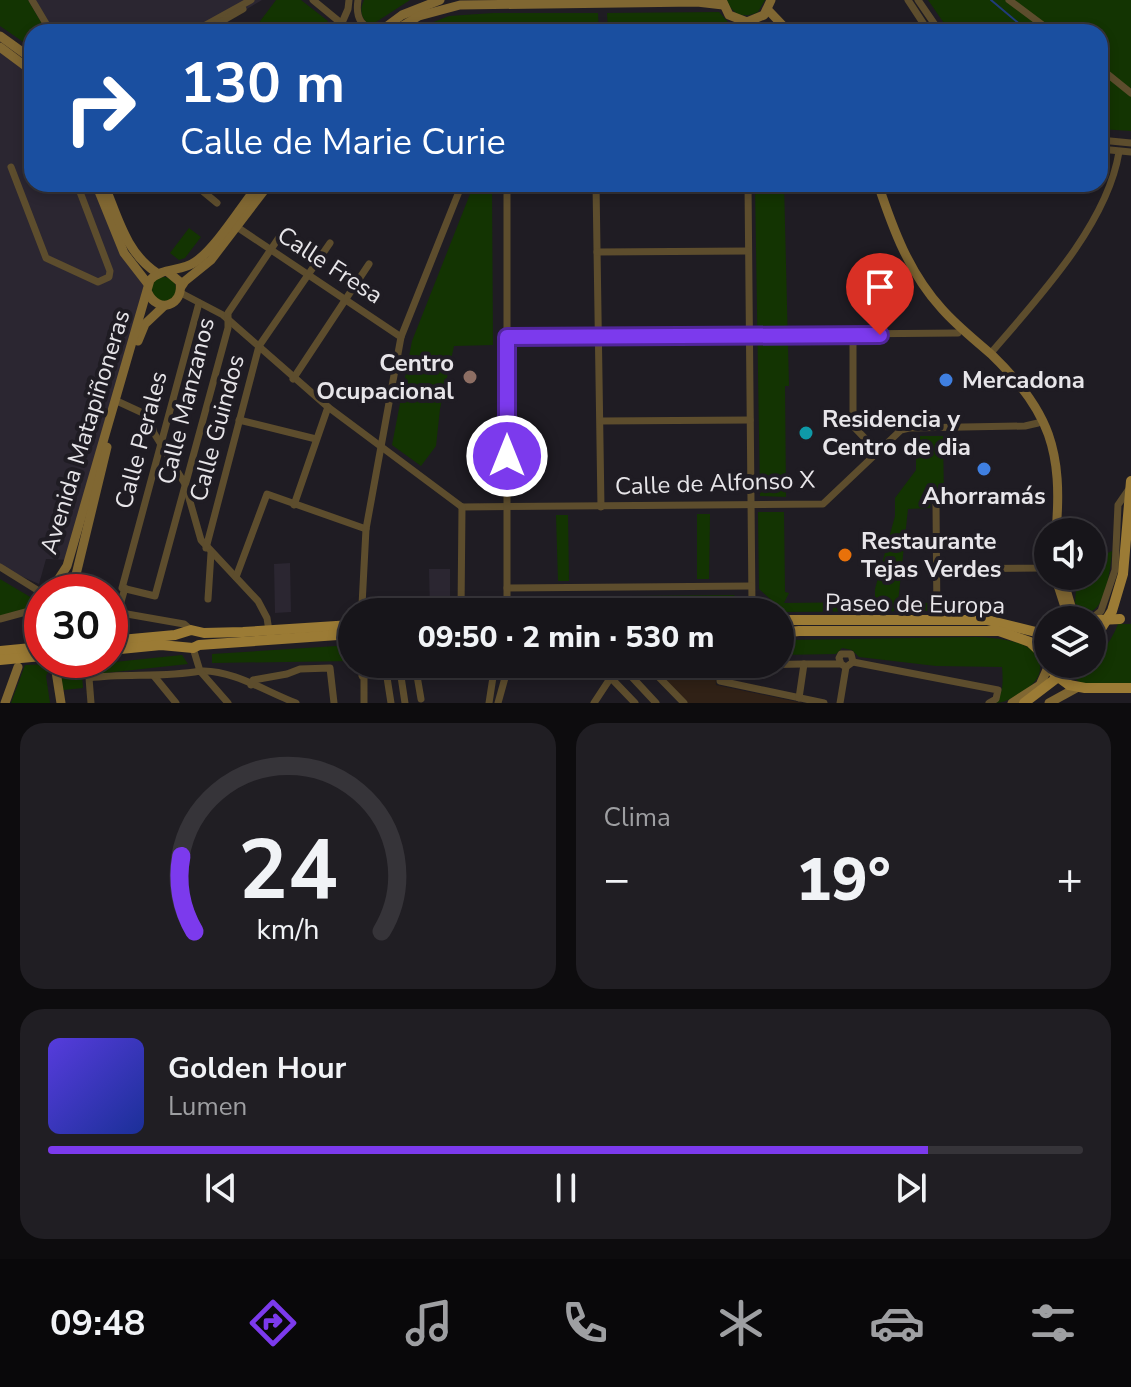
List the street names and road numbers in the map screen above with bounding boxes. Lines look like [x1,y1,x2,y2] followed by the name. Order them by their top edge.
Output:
[271,219,389,311] street label: Calle Fresa
[33,306,137,558] street label: Avenida Matapiñoneras
[150,314,222,488] street label: Calle Manzanos
[182,351,252,505] street label: Calle Guindos
[107,368,175,512] street label: Calle Perales
[614,464,816,502] street label: Calle de Alfonso X
[825,586,1005,622] street label: Paseo de Europa

